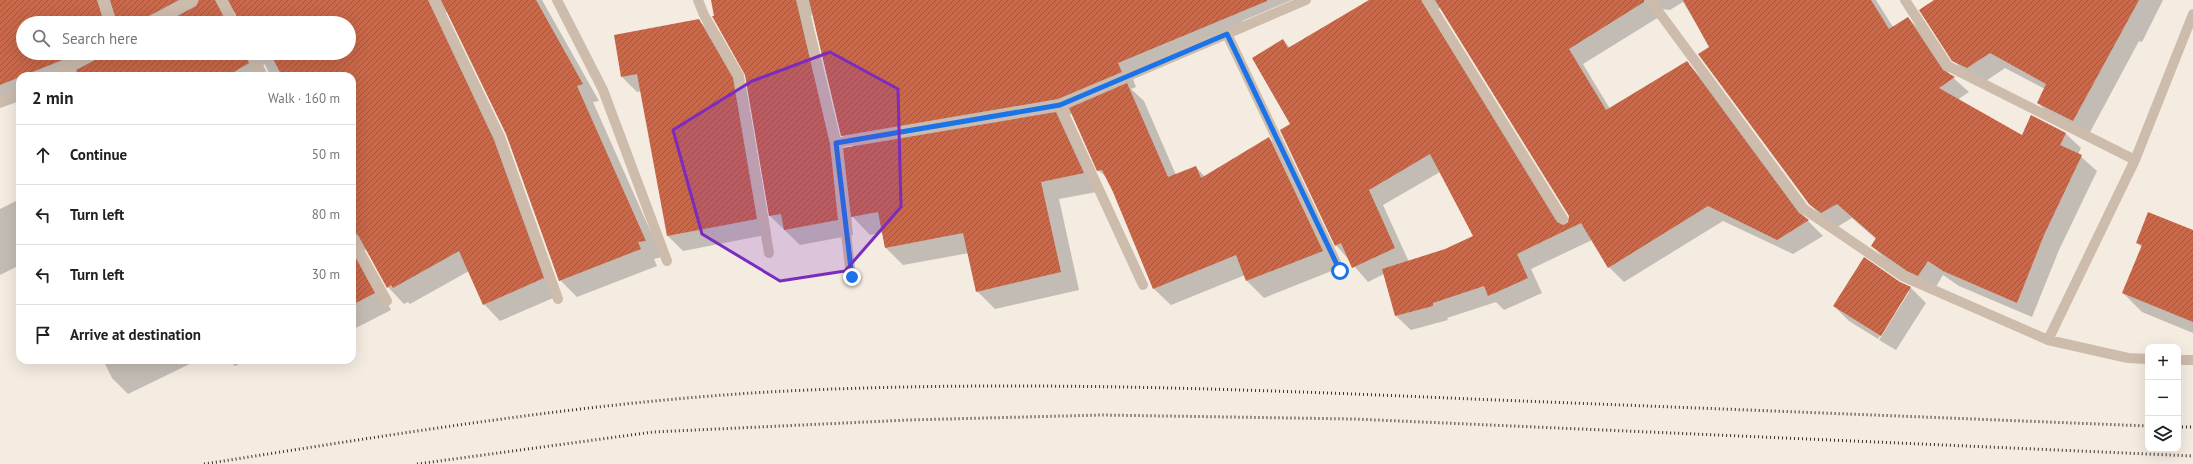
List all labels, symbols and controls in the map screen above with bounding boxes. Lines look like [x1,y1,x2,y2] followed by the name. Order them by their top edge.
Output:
[16,16,356,60] search box
[30,27,52,49] icon: search
[62,29,138,48] text: Search here
[32,87,73,109] text: 2 min
[268,90,340,107] text: Walk · 160 m
[32,144,54,166] icon: ahead
[70,145,127,164] text: Continue
[312,146,340,163] text: 50 m
[32,204,54,226] icon: left
[70,205,124,224] text: Turn left
[312,206,340,223] text: 80 m
[1331,262,1349,280] route start
[32,264,54,286] icon: left
[70,265,124,284] text: Turn left
[312,266,340,283] text: 30 m
[843,268,861,286] route end
[32,324,54,346] icon: arrive
[70,325,201,344] text: Arrive at destination
[2145,344,2181,452] map controls
[2145,344,2181,380] button: +
[2145,380,2181,416] button: −
[2145,416,2181,452] button: layers

